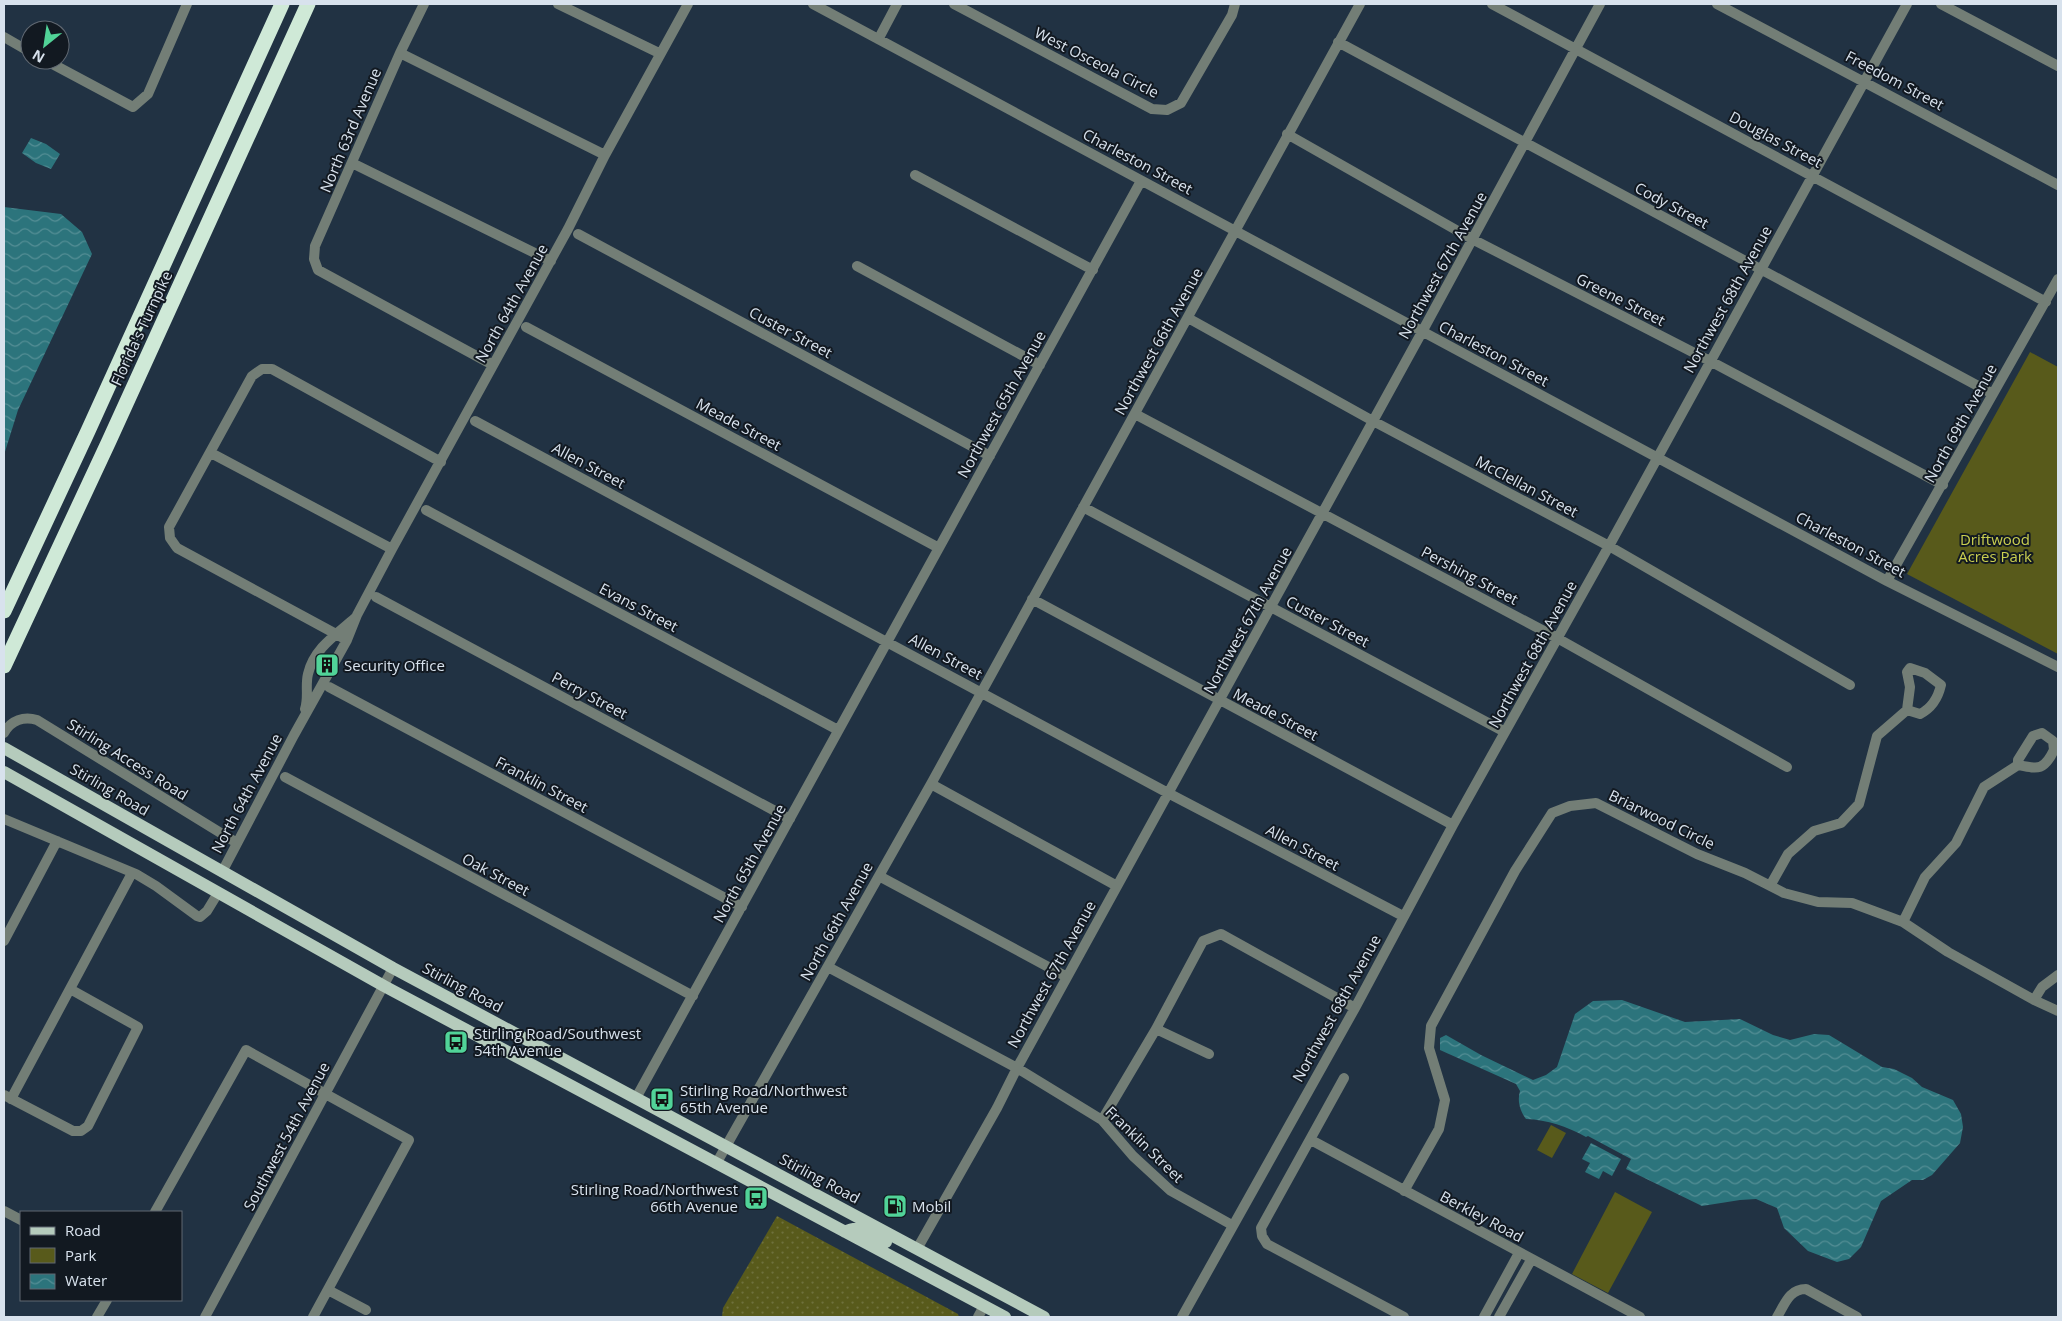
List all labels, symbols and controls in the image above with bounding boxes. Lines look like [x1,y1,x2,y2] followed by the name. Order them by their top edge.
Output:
[20,20,70,70] north arrow
[1031,22,1163,102] street label: West Osceola Circle
[29,46,48,68] text: N
[1842,46,1948,114] street label: Freedom Street
[315,65,385,195] street label: North 63rd Avenue
[1726,106,1826,172] street label: Douglas Street
[1080,124,1196,198] street label: Charleston Street
[1632,177,1712,233] street label: Cody Street
[1393,188,1491,342] street label: Northwest 67th Avenue
[1678,222,1776,376] street label: Northwest 68th Avenue
[470,240,552,366] street label: North 64th Avenue
[1109,264,1207,418] street label: Northwest 66th Avenue
[106,267,176,389] street label: Florida's Turnpike
[1573,268,1669,330] street label: Greene Street
[746,302,836,362] street label: Custer Street
[1436,316,1552,390] street label: Charleston Street
[952,327,1050,481] street label: Northwest 65th Avenue
[1919,360,2001,486] street label: North 69th Avenue
[693,393,785,455] street label: Meade Street
[549,437,629,493] street label: Allen Street
[1472,451,1582,521] street label: McClellan Street
[1793,507,1909,581] street label: Charleston Street
[1958,529,2032,566] park label: Driftwood Acres Park
[1418,541,1522,609] street label: Pershing Street
[1198,543,1296,697] street label: Northwest 67th Avenue
[1483,577,1581,731] street label: Northwest 68th Avenue
[596,578,682,636] street label: Evans Street
[1283,591,1373,651] street label: Custer Street
[906,628,986,684] street label: Allen Street
[314,652,340,678] building icon: Security Office
[344,655,445,675] place label: Security Office
[549,667,631,723] street label: Perry Street
[1230,683,1322,745] street label: Meade Street
[64,714,192,804] street label: Stirling Access Road
[206,730,286,856] street label: North 64th Avenue
[492,751,592,817] street label: Franklin Street
[67,758,153,820] street label: Stirling Road
[1606,785,1718,853] street label: Briarwood Circle
[708,800,790,926] street label: North 65th Avenue
[1263,819,1343,875] street label: Allen Street
[459,848,533,900] street label: Oak Street
[795,858,877,984] street label: North 66th Avenue
[1002,897,1100,1051] street label: Northwest 67th Avenue
[1287,931,1385,1085] street label: Northwest 68th Avenue
[419,957,507,1017] street label: Stirling Road
[474,1023,641,1060] place label: Stirling Road/Southwest 54th Avenue
[443,1029,469,1055] bus stop icon: Stirling Road/Southwest 54th Avenue
[238,1058,334,1214] street label: Southwest 54th Avenue
[680,1080,847,1117] place label: Stirling Road/Northwest 65th Avenue
[649,1086,675,1112] bus stop icon: Stirling Road/Northwest 65th Avenue
[1101,1101,1189,1187] street label: Franklin Street
[776,1148,864,1208] street label: Stirling Road
[571,1179,738,1216] place label: Stirling Road/Northwest 66th Avenue
[743,1185,769,1211] bus stop icon: Stirling Road/Northwest 66th Avenue
[1437,1186,1527,1246] street label: Berkley Road
[882,1193,908,1219] fuel station icon: Mobil
[912,1196,951,1216] place label: Mobil
[20,1211,182,1301] legend
[65,1220,101,1240] text: Road
[65,1245,96,1265] text: Park
[65,1270,107,1290] text: Water

